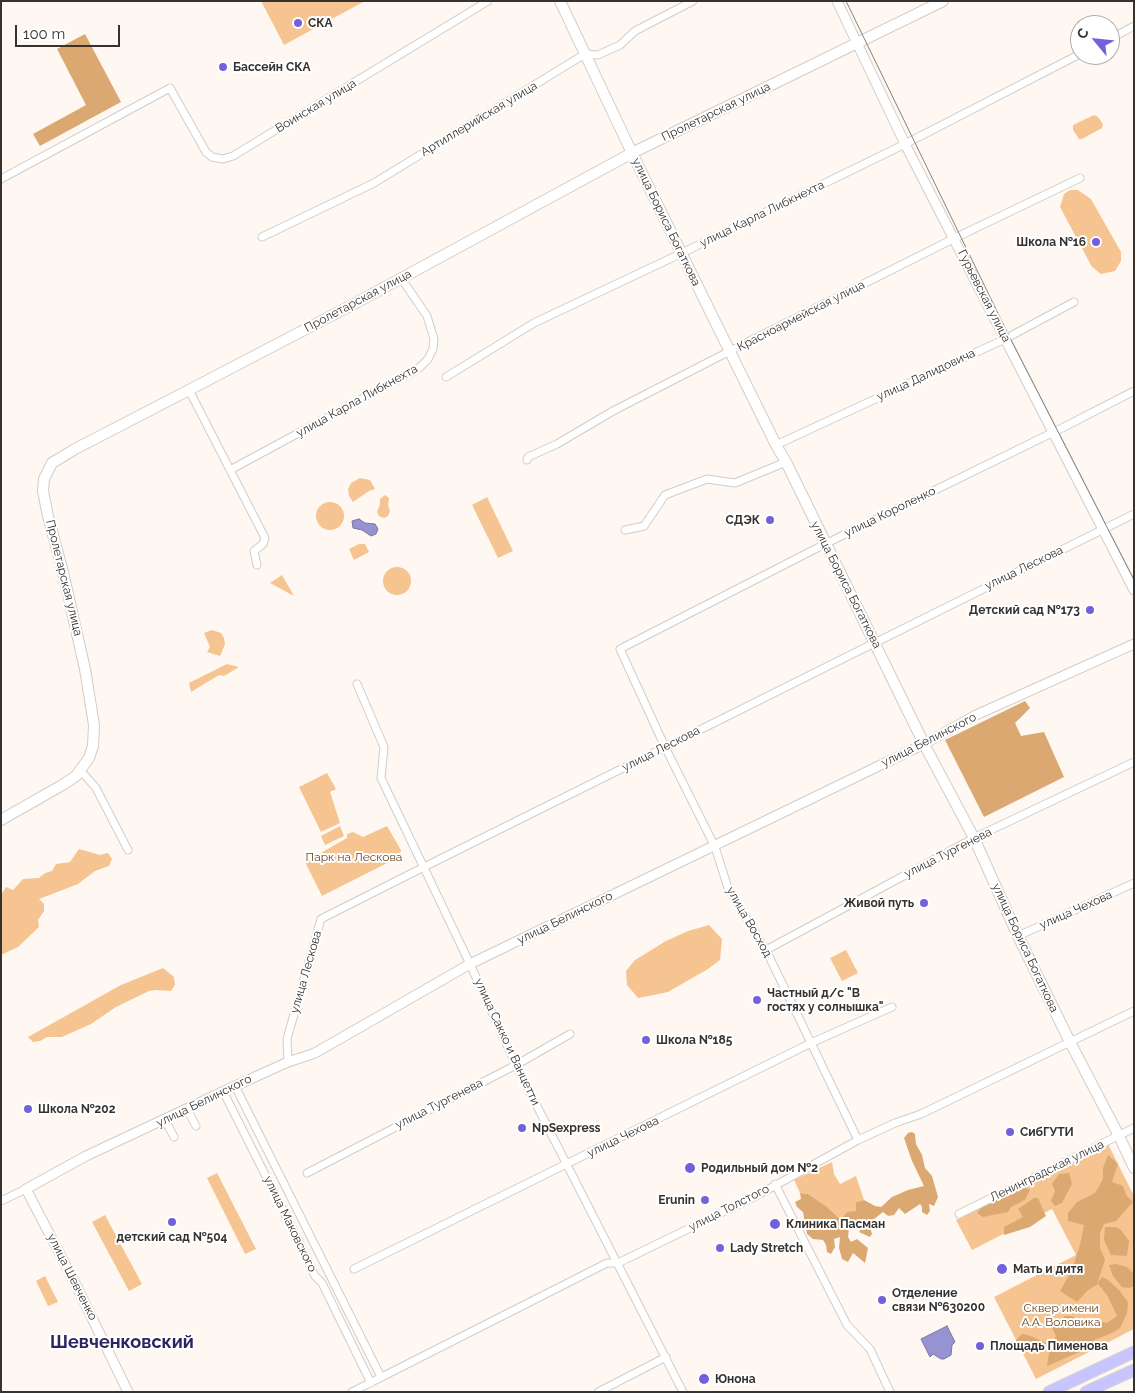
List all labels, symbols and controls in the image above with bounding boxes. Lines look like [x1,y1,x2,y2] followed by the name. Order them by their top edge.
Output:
[18,15,122,47] scale bar
[1070,15,1120,65] north arrow
[308,16,333,30] place label: СКА
[292,17,304,29] marker: СКА
[23,25,65,43] text: 100 m
[1073,25,1092,41] text: С
[233,60,311,74] place label: Бассейн СКА
[217,61,229,73] marker: Бассейн СКА
[273,76,359,136] street label: Воинская улица
[418,79,540,159] street label: Артиллерийская улица
[659,79,773,145] street label: Пролетарская улица
[629,156,703,288] street label: улица Бориса Богаткова
[697,178,827,250] street label: улица Карла Либкнехта
[1016,235,1086,249] place label: Школа №16
[1090,236,1102,248] marker: Школа №16
[954,247,1014,345] street label: Гурьевская улица
[302,267,414,335] street label: Пролетарская улица
[735,277,867,355] street label: Красноармейская улица
[875,346,977,404] street label: улица Далидовича
[294,362,420,440] street label: улица Карла Либкнехта
[842,484,938,540] street label: улица Короленко
[726,513,760,527] place label: СДЭК
[764,514,776,526] marker: СДЭК
[43,518,85,638] street label: Пролетарская улица
[808,519,884,651] street label: улица Бориса Богаткова
[982,543,1066,593] street label: улица Лескова
[969,603,1080,617] place label: Детский сад №173
[1084,604,1096,616] marker: Детский сад №173
[879,710,979,770] street label: улица Белинского
[620,723,702,775] street label: улица Лескова
[902,825,994,881] street label: улица Тургенева
[306,850,402,864] park label: Парк на Лескова
[989,881,1061,1015] street label: улица Бориса Богаткова
[723,884,775,960] street label: улица Восход
[1037,888,1115,932] street label: улица Чехова
[515,889,615,947] street label: улица Белинского
[843,896,914,910] place label: Живой путь
[918,897,930,909] marker: Живой путь
[287,929,325,1015] street label: улица Лескова
[471,976,543,1108] street label: улица Сакко и Ванцетти
[767,986,883,1014] place label: Частный д/c "В гостях у солнышка"
[751,994,763,1006] marker: Частный д/c "В гостях у солнышка"
[656,1033,732,1047] place label: Школа №185
[640,1034,652,1046] marker: Школа №185
[154,1072,254,1130] street label: улица Белинского
[393,1076,485,1132] street label: улица Тургенева
[38,1102,115,1116] place label: Школа №202
[22,1103,34,1115] marker: Школа №202
[585,1113,661,1161] street label: улица Чехова
[532,1121,601,1135] place label: NpSexpress
[516,1122,528,1134] marker: NpSexpress
[1020,1125,1074,1139] place label: СибГУТИ
[1004,1126,1016,1138] marker: СибГУТИ
[988,1137,1106,1205] street label: Ленинградская улица
[683,1161,697,1175] marker: Родильный дом №2
[701,1161,818,1175] place label: Родильный дом №2
[260,1174,320,1274] street label: улица Маковского
[686,1182,772,1234] street label: улица Толстого
[658,1193,695,1207] place label: Erunin
[699,1194,711,1206] marker: Erunin
[166,1216,178,1228] marker: детский сад №504
[768,1217,782,1231] marker: Клиника Пасман
[786,1217,885,1231] place label: Клиника Пасман
[117,1230,227,1244] place label: детский сад №504
[44,1231,100,1323] street label: улица Шевченко
[730,1241,803,1255] place label: Lady Stretch
[714,1242,726,1254] marker: Lady Stretch
[995,1262,1009,1276] marker: Мать и дитя
[1013,1262,1083,1276] place label: Мать и дитя
[892,1286,985,1314] place label: Отделение связи №630200
[876,1294,888,1306] marker: Отделение связи №630200
[1021,1301,1101,1329] park label: Cквер имени А.А. Воловика
[50,1332,194,1354] district label: Шевченковский
[990,1339,1108,1353] place label: Площадь Пименова
[974,1340,986,1352] marker: Площадь Пименова
[697,1372,711,1386] marker: Юнона
[715,1372,756,1386] place label: Юнона

